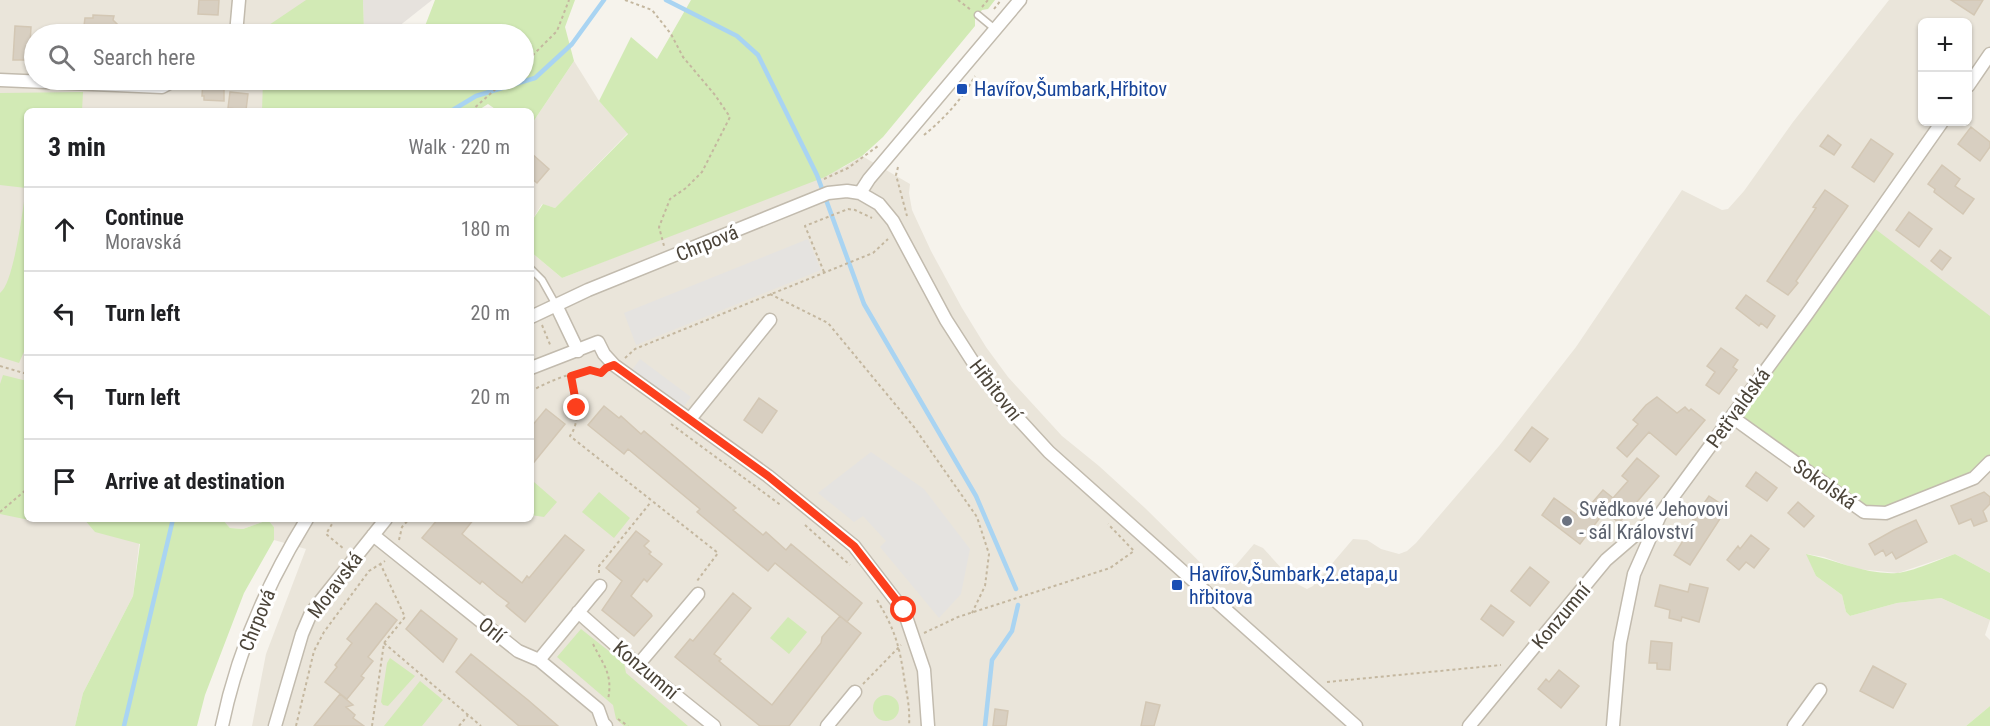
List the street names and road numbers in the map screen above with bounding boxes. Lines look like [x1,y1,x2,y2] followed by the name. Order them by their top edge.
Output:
[672,220,742,266] street label: Chrpová
[965,354,1028,427] street label: Hřbitovní
[1701,363,1775,453] street label: Petřvaldská
[1789,454,1861,514] street label: Sokolská
[302,547,368,623] street label: Moravská
[1527,577,1596,654] street label: Konzumní
[234,585,280,655] street label: Chrpová
[474,612,511,649] street label: Orlí
[608,636,685,705] street label: Konzumní

